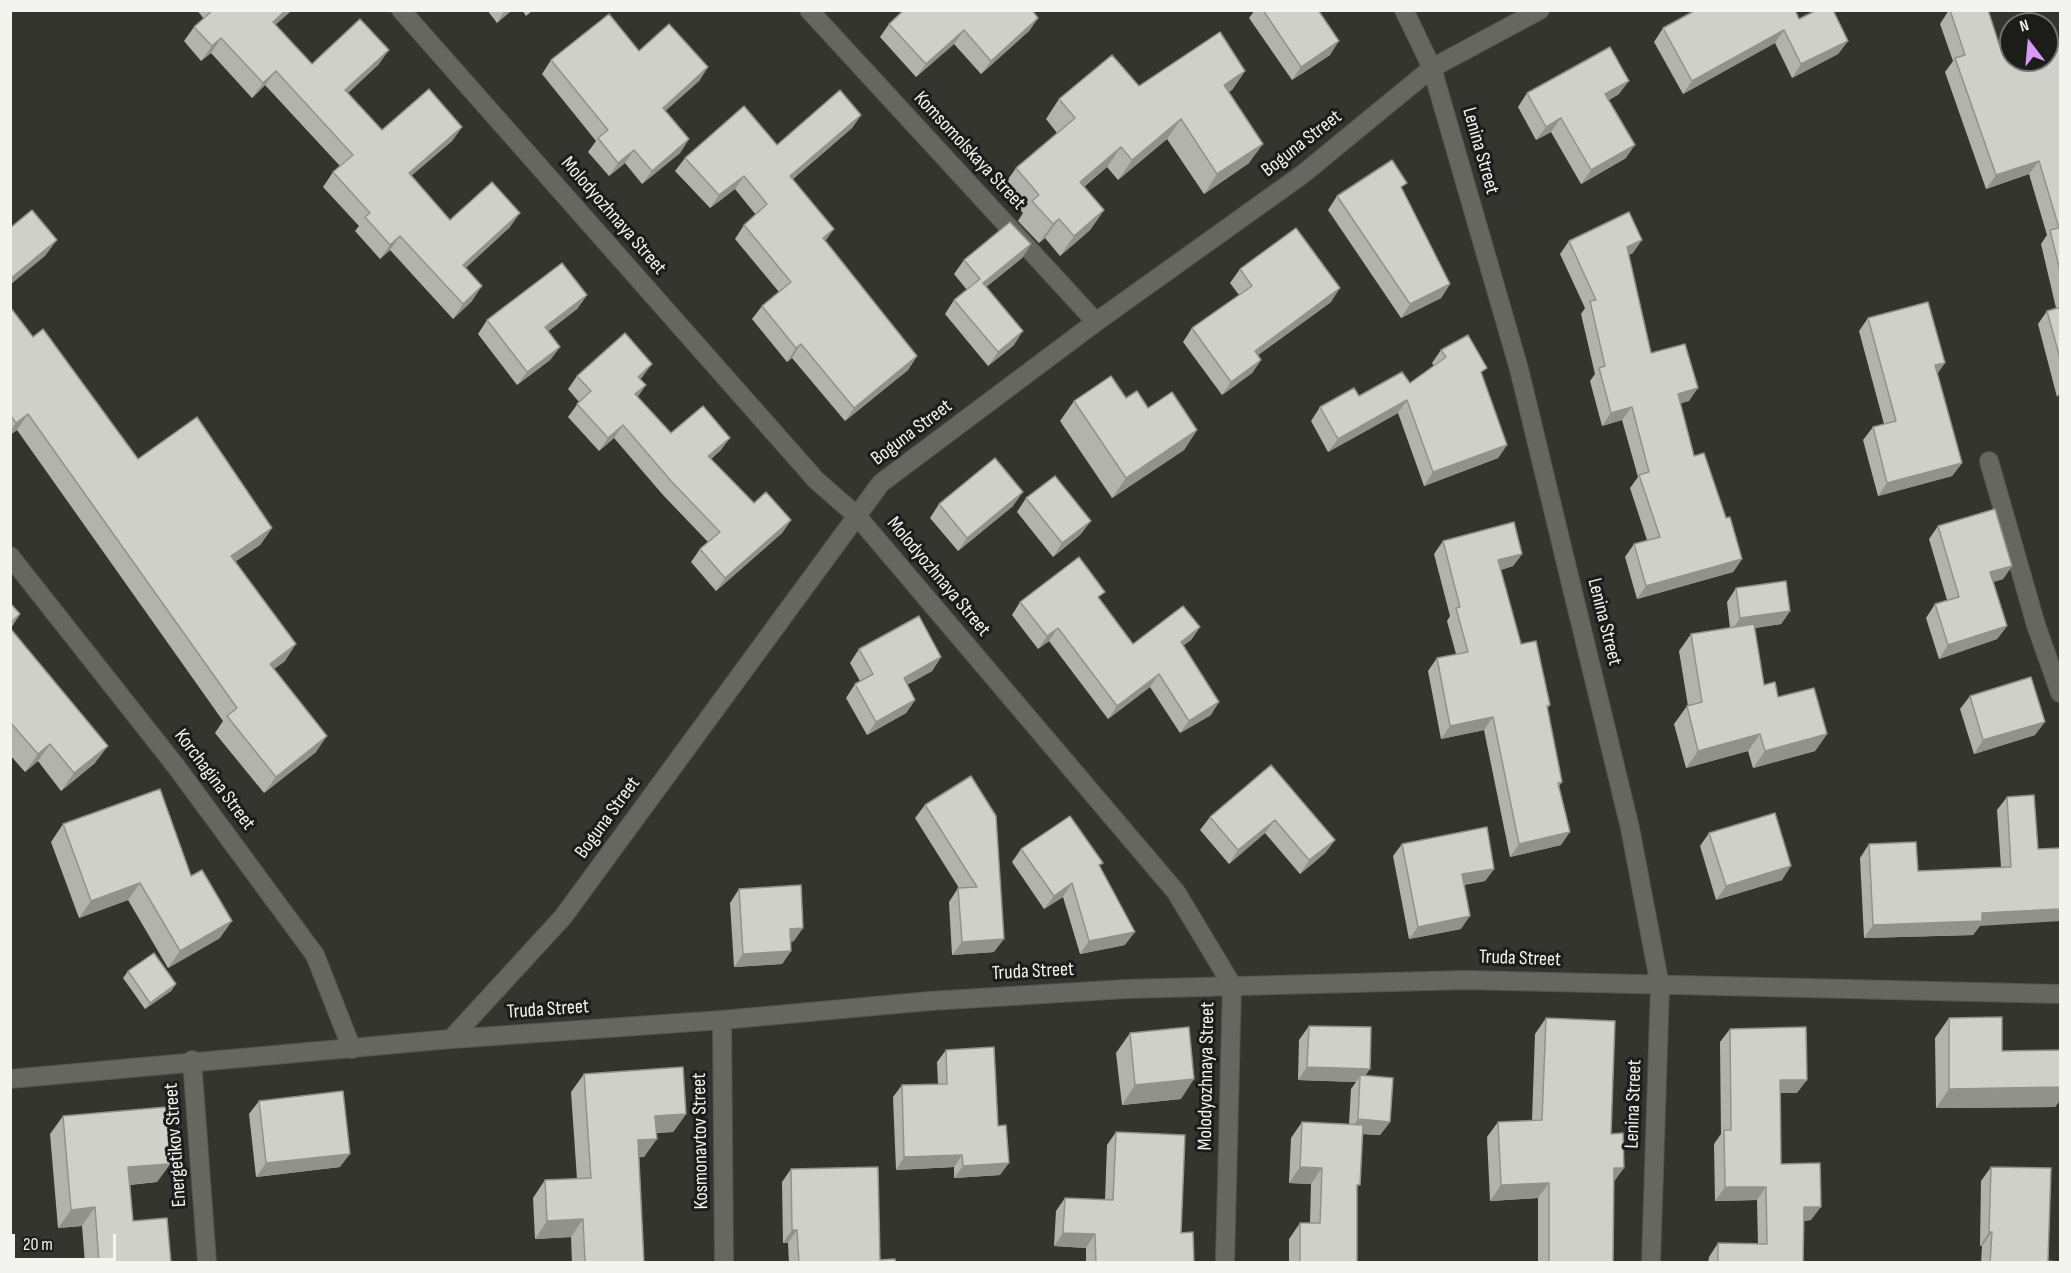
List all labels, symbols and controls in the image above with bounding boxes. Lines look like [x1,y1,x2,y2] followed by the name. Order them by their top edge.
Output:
[1999,12,2059,72] north arrow
[2018,16,2031,36] text: N
[908,87,1030,215] street label: Komsomolskaya Street
[1257,105,1347,183] street label: Boguna Street
[1456,105,1504,197] street label: Lenina Street
[555,152,671,280] street label: Molodyozhnaya Street
[867,395,957,471] street label: Boguna Street
[881,512,995,642] street label: Molodyozhnaya Street
[1582,576,1626,668] street label: Lenina Street
[168,725,260,835] street label: Korchagina Street
[570,772,646,864] street label: Boguna Street
[1479,946,1561,972] street label: Truda Street
[991,958,1075,986] street label: Truda Street
[506,995,590,1025] street label: Truda Street
[1194,1002,1220,1150] street label: Molodyozhnaya Street
[1620,1059,1648,1149] street label: Lenina Street
[688,1073,714,1209] street label: Kosmonavtov Street
[160,1082,192,1208] street label: Energetikov Street
[15,1222,118,1260] scale bar
[23,1234,53,1255] text: 20 m

